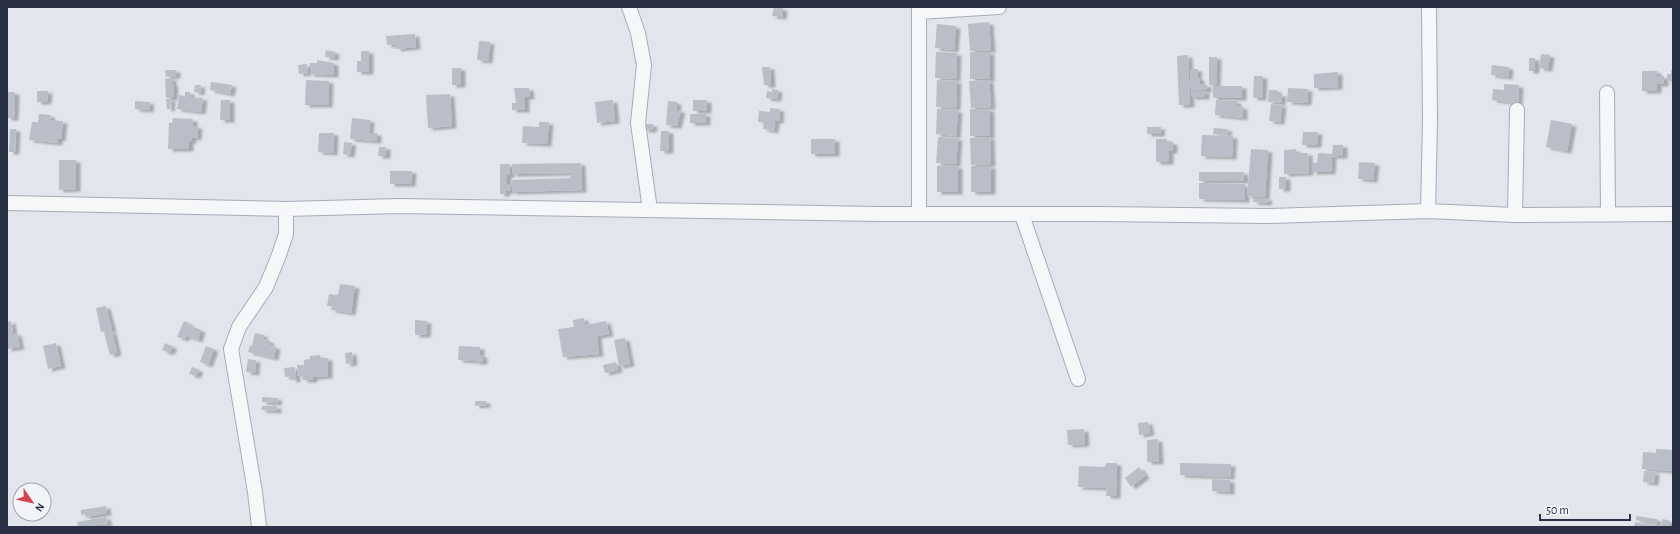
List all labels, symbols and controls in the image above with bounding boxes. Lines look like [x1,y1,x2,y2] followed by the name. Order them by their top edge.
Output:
[12,482,52,522] north arrow
[1540,496,1630,522] scale bar
[33,501,47,514] text: N
[1546,504,1569,516] text: 50 m

